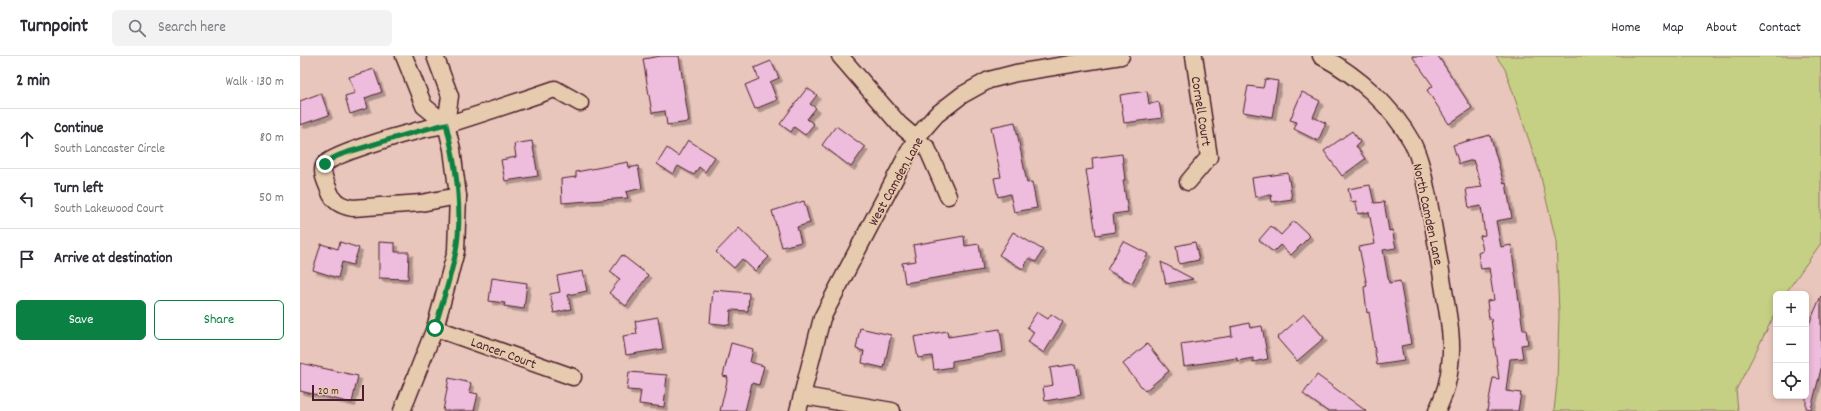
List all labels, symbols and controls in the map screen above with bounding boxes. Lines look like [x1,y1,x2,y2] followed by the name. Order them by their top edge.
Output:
[112,10,392,46] search box
[20,14,88,41] text: Turnpoint
[126,17,148,39] icon: search
[158,17,226,39] text: Search here
[1611,18,1640,38] text: Home
[1662,18,1684,38] text: Map
[1706,18,1737,38] text: About
[1759,18,1801,38] text: Contact
[16,70,50,94] text: 2 min
[225,73,284,92] text: Walk · 130 m
[1185,75,1215,148] street label: Cornell Court
[54,118,103,140] text: Continue
[16,128,38,150] icon: ahead
[260,129,284,148] text: 80 m
[864,134,929,230] street label: West Camden Lane
[54,140,165,159] text: South Lancaster Circle
[316,155,334,173] route end
[1406,162,1448,267] street label: North Camden Lane
[54,178,103,200] text: Turn left
[16,188,38,210] icon: left
[259,189,284,208] text: 50 m
[54,200,164,219] text: South Lakewood Court
[16,248,38,270] icon: arrive
[54,248,172,270] text: Arrive at destination
[1773,291,1809,399] map controls
[1773,291,1809,327] button: +
[16,300,146,340] button: Save
[154,300,284,340] button: Share
[426,319,444,337] route start
[1773,327,1809,363] button: −
[468,333,539,375] street label: Lancer Court
[1773,363,1809,399] button: locate
[312,383,364,402] scale bar
[318,384,339,400] text: 20 m

